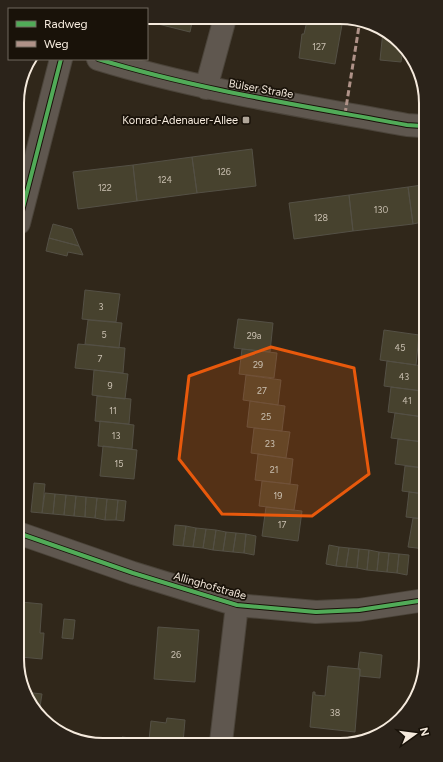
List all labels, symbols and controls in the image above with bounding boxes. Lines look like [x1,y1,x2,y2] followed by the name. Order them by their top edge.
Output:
[8,8,148,60] legend
[44,17,88,31] text: Radweg
[44,37,69,51] text: Weg
[312,41,326,52] house number: 127
[228,77,294,101] street label: Bülser Straße
[122,114,238,127] place label: Konrad-Adenauer-Allee
[241,115,251,125] marker: Konrad-Adenauer-Allee
[217,166,231,177] house number: 126
[158,174,173,185] house number: 124
[98,182,112,193] house number: 122
[374,204,388,215] house number: 130
[314,212,329,223] house number: 128
[99,301,104,312] house number: 3
[101,329,107,340] house number: 5
[247,330,262,341] house number: 29a
[395,342,405,353] house number: 45
[98,353,103,364] house number: 7
[253,359,263,370] house number: 29
[399,371,409,382] house number: 43
[107,380,113,391] house number: 9
[257,385,267,396] house number: 27
[402,395,412,406] house number: 41
[109,405,117,416] house number: 11
[261,411,271,422] house number: 25
[112,430,120,441] house number: 13
[265,438,275,449] house number: 23
[115,458,123,469] house number: 15
[270,464,278,475] house number: 21
[274,490,282,501] house number: 19
[278,519,286,530] house number: 17
[172,569,248,603] street label: Allinghofstraße
[171,649,181,660] house number: 26
[330,707,341,718] house number: 38
[395,714,435,754] north arrow
[417,726,432,737] text: N

